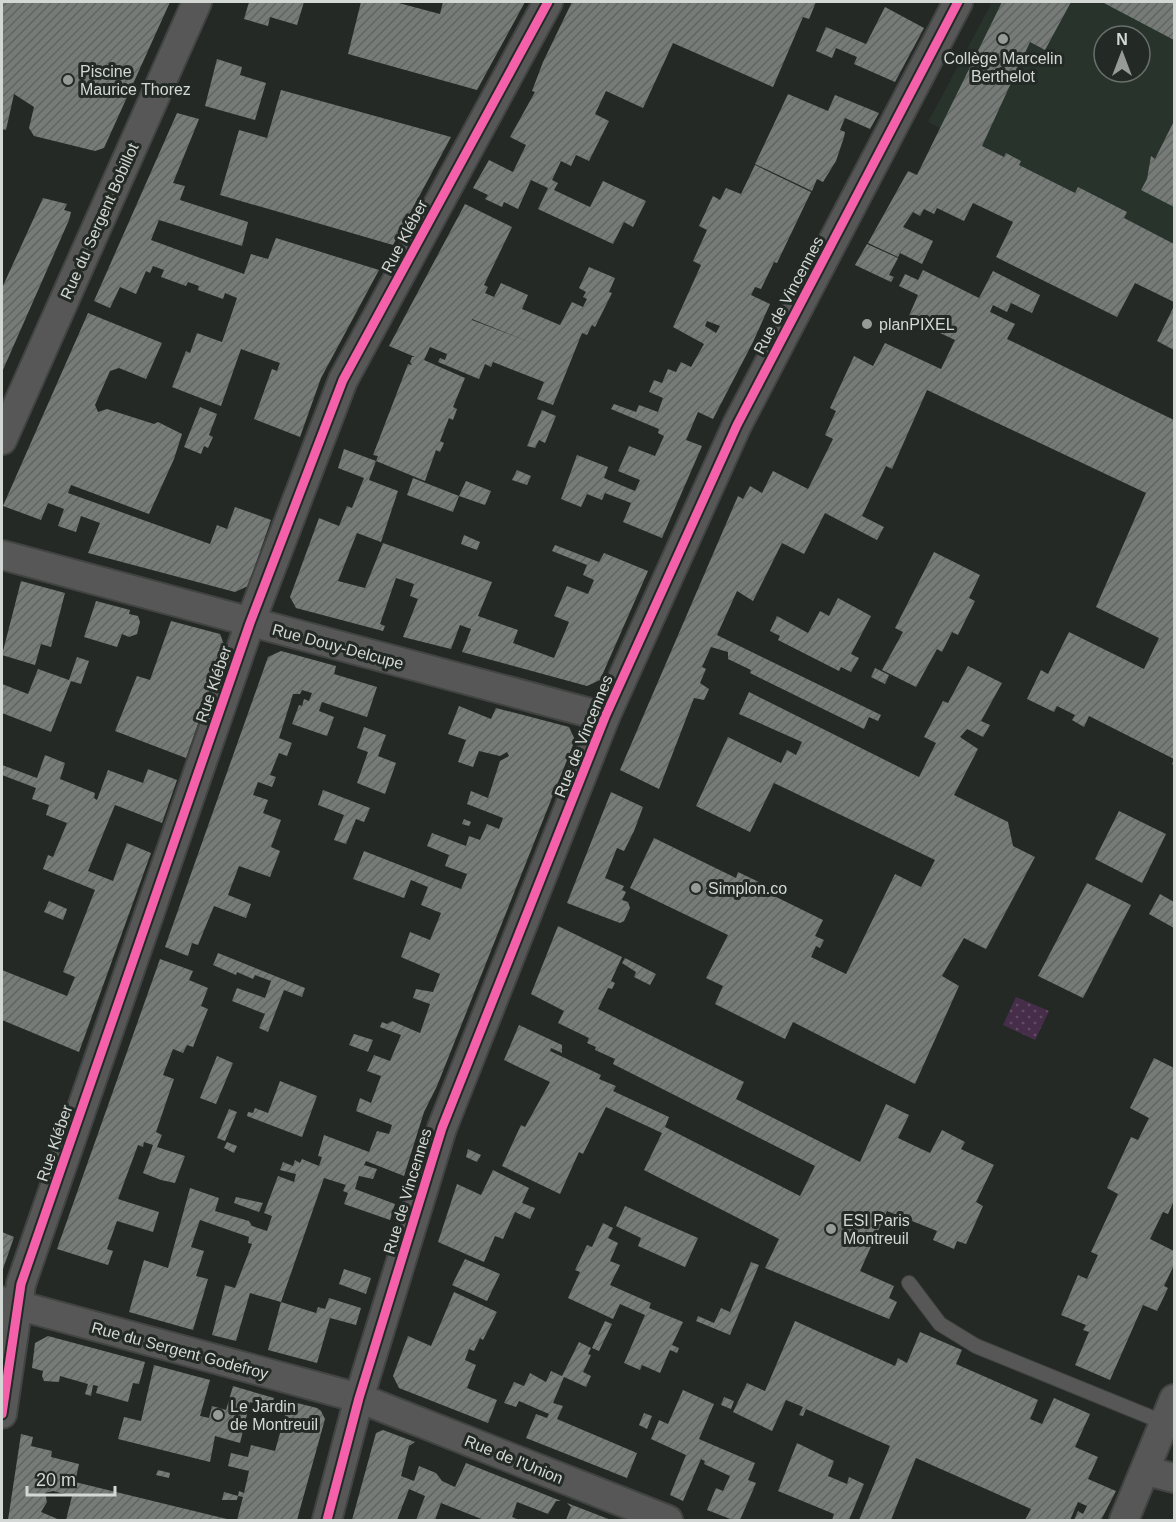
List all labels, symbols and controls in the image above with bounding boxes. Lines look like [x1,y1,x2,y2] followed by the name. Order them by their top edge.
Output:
[1092,24,1152,84] north arrow
[1116,31,1128,48] text: N
[996,32,1010,46] marker: Collège Marcelin Berthelot
[943,50,1063,85] place label: Collège Marcelin Berthelot
[80,63,191,98] place label: Piscine Maurice Thorez
[61,73,75,87] marker: Piscine Maurice Thorez
[57,140,142,302] street label: Rue du Sergent Bobillot
[378,196,431,276] street label: Rue Kléber
[750,234,827,357] street label: Rue de Vincennes
[879,316,955,333] place label: planPIXEL
[860,317,874,331] marker: planPIXEL
[270,621,405,672] street label: Rue Douy-Delcupe
[192,643,235,725] street label: Rue Kléber
[551,673,616,800] street label: Rue de Vincennes
[708,880,787,897] place label: Simplon.co
[689,881,703,895] marker: Simplon.co
[33,1102,76,1184] street label: Rue Kléber
[380,1126,435,1256] street label: Rue de Vincennes
[843,1212,910,1247] place label: ESI Paris Montreuil
[824,1222,838,1236] marker: ESI Paris Montreuil
[90,1319,270,1382] street label: Rue du Sergent Godefroy
[230,1398,318,1433] place label: Le Jardin de Montreuil
[211,1408,225,1422] marker: Le Jardin de Montreuil
[462,1432,565,1487] street label: Rue de l'Union
[27,1459,116,1497] scale bar
[36,1470,76,1490] text: 20 m

